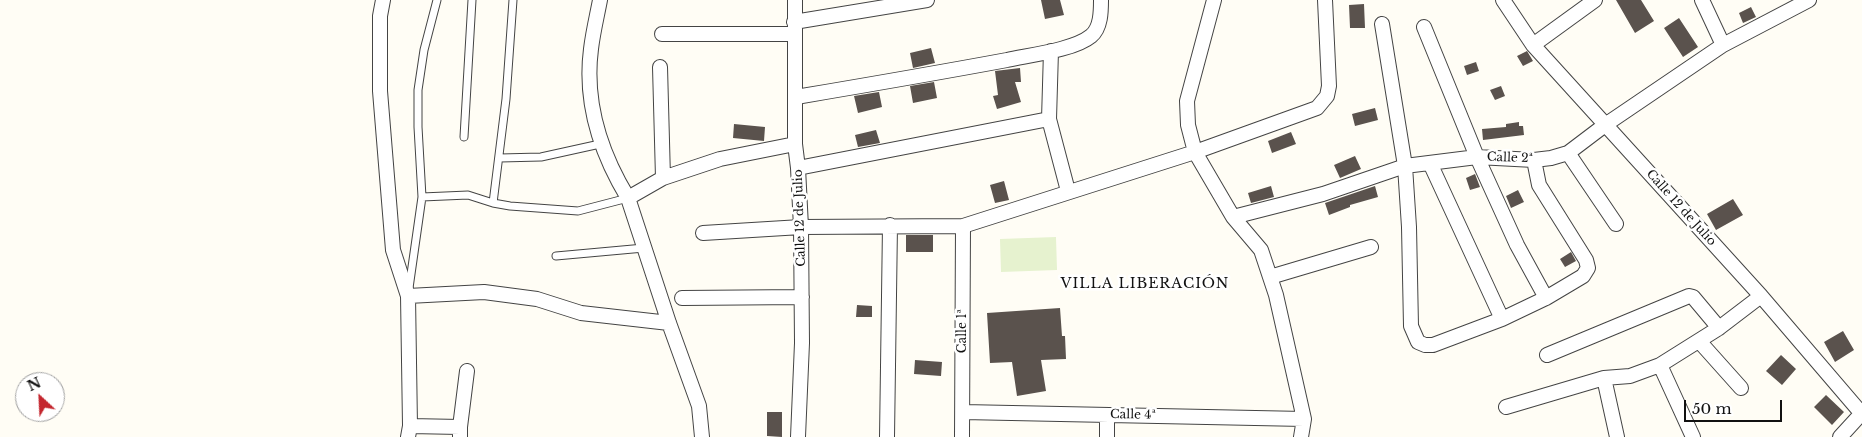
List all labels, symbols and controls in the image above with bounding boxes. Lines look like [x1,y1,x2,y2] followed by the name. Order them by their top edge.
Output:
[1487,150,1533,166] street label: Calle 2ª
[1643,167,1719,249] street label: Calle 12 de Julio
[791,169,809,267] street label: Calle 12 de Julio
[1059,276,1231,292] district label: VILLA LIBERACIÓN
[956,309,970,353] street label: Calle 1ª
[15,372,65,422] north arrow
[24,373,44,395] text: N
[1687,390,1784,422] scale bar
[1692,399,1732,418] text: 50 m
[1110,407,1156,423] street label: Calle 4ª

